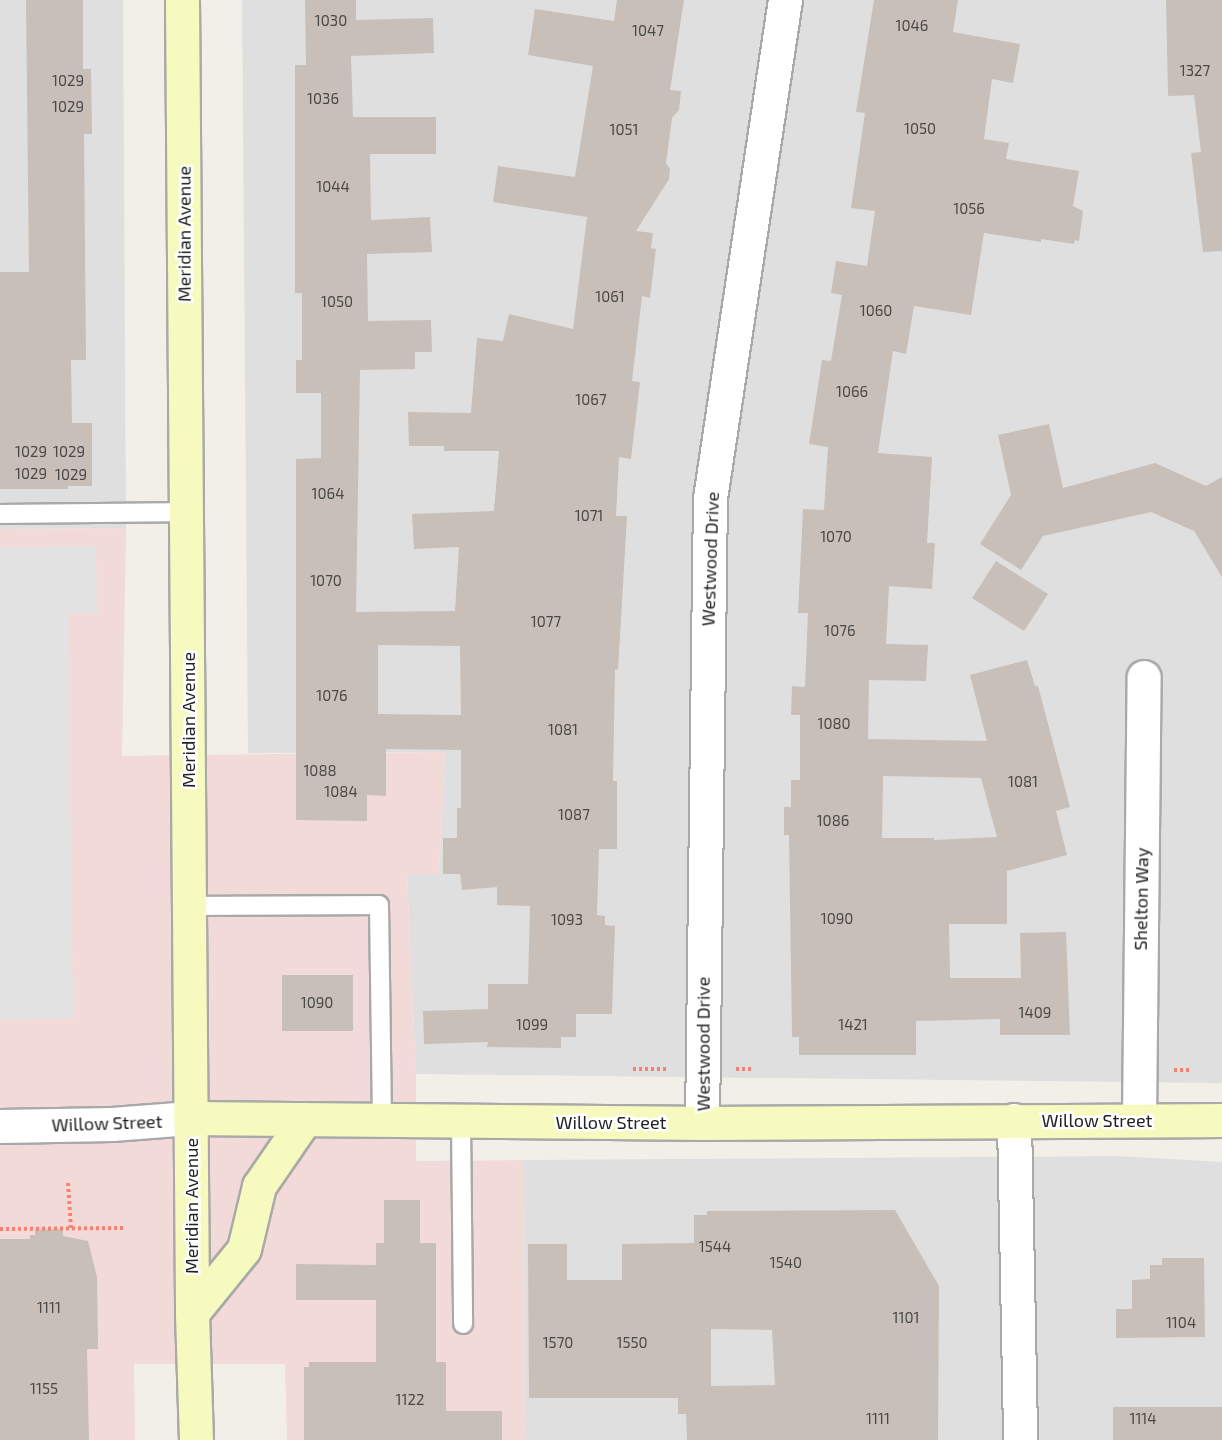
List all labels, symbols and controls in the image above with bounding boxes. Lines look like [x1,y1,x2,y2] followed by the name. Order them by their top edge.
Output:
[315,12,347,30] house number: 1030
[896,17,928,35] house number: 1046
[632,22,664,40] house number: 1047
[1180,62,1210,80] house number: 1327
[52,72,84,90] house number: 1029
[307,90,339,108] house number: 1036
[52,98,84,116] house number: 1029
[904,120,936,138] house number: 1050
[609,121,639,139] house number: 1051
[173,166,195,302] street label: Meridian Avenue
[316,178,350,196] house number: 1044
[953,200,985,218] house number: 1056
[595,288,625,306] house number: 1061
[321,293,353,311] house number: 1050
[860,302,892,320] house number: 1060
[836,383,868,401] house number: 1066
[575,391,607,409] house number: 1067
[15,443,47,461] house number: 1029
[53,443,85,461] house number: 1029
[15,465,47,483] house number: 1029
[55,466,87,484] house number: 1029
[312,485,344,503] house number: 1064
[697,491,723,627] street label: Westwood Drive
[575,507,603,525] house number: 1071
[820,528,852,546] house number: 1070
[310,572,342,590] house number: 1070
[531,613,561,631] house number: 1077
[824,622,856,640] house number: 1076
[177,652,199,788] street label: Meridian Avenue
[316,687,348,705] house number: 1076
[817,715,851,733] house number: 1080
[548,721,578,739] house number: 1081
[303,762,337,780] house number: 1088
[1008,773,1038,791] house number: 1081
[324,783,358,801] house number: 1084
[558,806,590,824] house number: 1087
[817,812,849,830] house number: 1086
[1129,847,1153,951] street label: Shelton Way
[821,910,853,928] house number: 1090
[551,911,583,929] house number: 1093
[692,977,714,1111] street label: Westwood Drive
[301,994,333,1012] house number: 1090
[1019,1004,1051,1022] house number: 1409
[516,1016,548,1034] house number: 1099
[838,1016,868,1034] house number: 1421
[1041,1109,1153,1131] street label: Willow Street
[51,1110,163,1136] street label: Willow Street
[555,1111,667,1133] street label: Willow Street
[180,1138,202,1274] street label: Meridian Avenue
[699,1238,731,1256] house number: 1544
[770,1254,802,1272] house number: 1540
[37,1299,61,1317] house number: 1111
[893,1309,919,1327] house number: 1101
[1166,1314,1196,1332] house number: 1104
[543,1334,573,1352] house number: 1570
[616,1334,648,1352] house number: 1550
[30,1380,58,1398] house number: 1155
[396,1391,424,1409] house number: 1122
[866,1410,890,1428] house number: 1111
[1129,1410,1157,1428] house number: 1114

